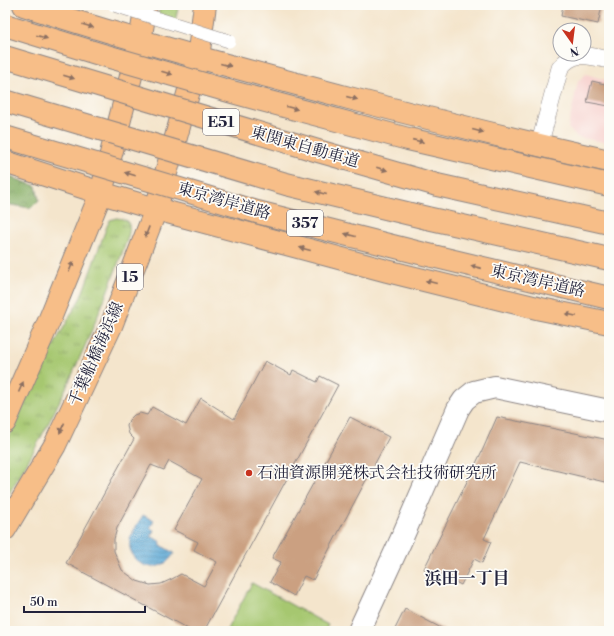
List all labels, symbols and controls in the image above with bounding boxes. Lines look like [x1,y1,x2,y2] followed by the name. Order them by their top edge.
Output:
[552,22,592,62] north arrow
[82,23,94,29] one-way arrow
[37,34,49,40] one-way arrow
[568,43,580,59] text: N
[220,63,232,69] one-way arrow
[161,70,173,76] one-way arrow
[63,74,75,80] one-way arrow
[346,96,358,102] one-way arrow
[286,105,298,111] one-way arrow
[203,109,239,135] road number: E51
[248,122,362,172] street label: 東関東自動車道
[472,128,484,134] one-way arrow
[412,139,424,145] one-way arrow
[376,166,388,172] one-way arrow
[124,171,136,177] one-way arrow
[175,178,273,224] street label: 東京湾岸道路
[315,189,327,195] one-way arrow
[287,210,323,236] road number: 357
[143,227,149,239] one-way arrow
[343,231,356,237] one-way arrow
[299,246,311,252] one-way arrow
[69,260,75,272] one-way arrow
[489,260,587,302] street label: 東京湾岸道路
[469,263,482,269] one-way arrow
[117,264,143,290] road number: 15
[425,278,437,284] one-way arrow
[64,299,128,409] street label: 千葉船橋海浜線
[565,312,577,318] one-way arrow
[18,381,24,392] one-way arrow
[59,423,65,434] one-way arrow
[257,463,497,483] place label: 石油資源開発株式会社技術研究所
[244,468,254,478] marker: 石油資源開発株式会社技術研究所
[425,568,510,590] district label: 浜田一丁目
[24,588,145,614] scale bar
[30,595,58,610] text: 50 m

